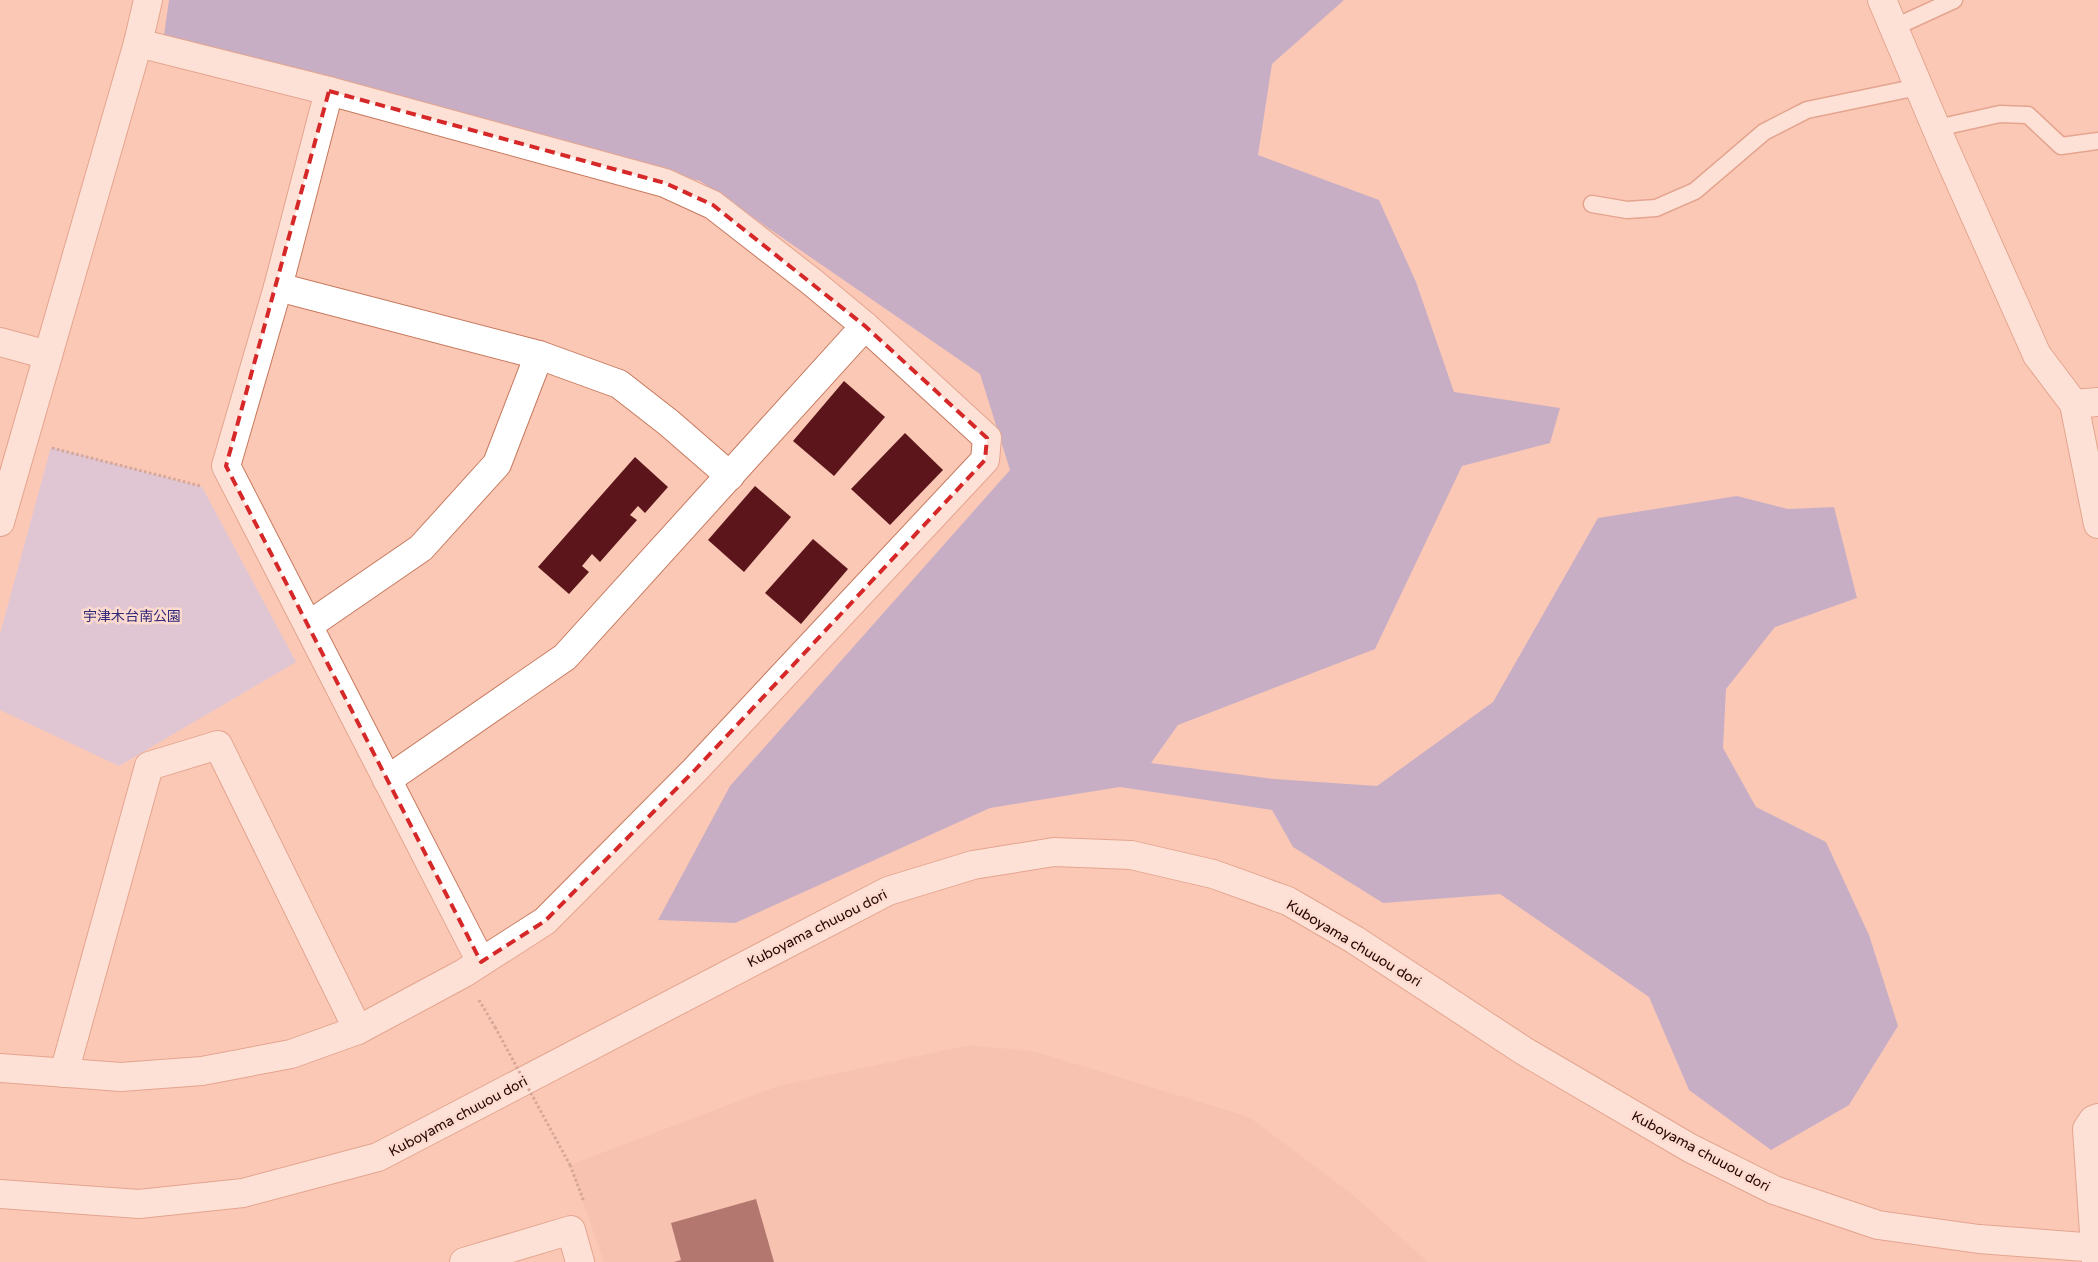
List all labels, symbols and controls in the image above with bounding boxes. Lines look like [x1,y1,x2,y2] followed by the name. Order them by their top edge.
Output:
[83,608,181,625] park label: 宇津木台南公園
[744,886,890,971] street label: Kuboyama chuuou dori
[1283,896,1424,991] street label: Kuboyama chuuou dori
[386,1073,531,1160] street label: Kuboyama chuuou dori
[1628,1108,1773,1195] street label: Kuboyama chuuou dori

